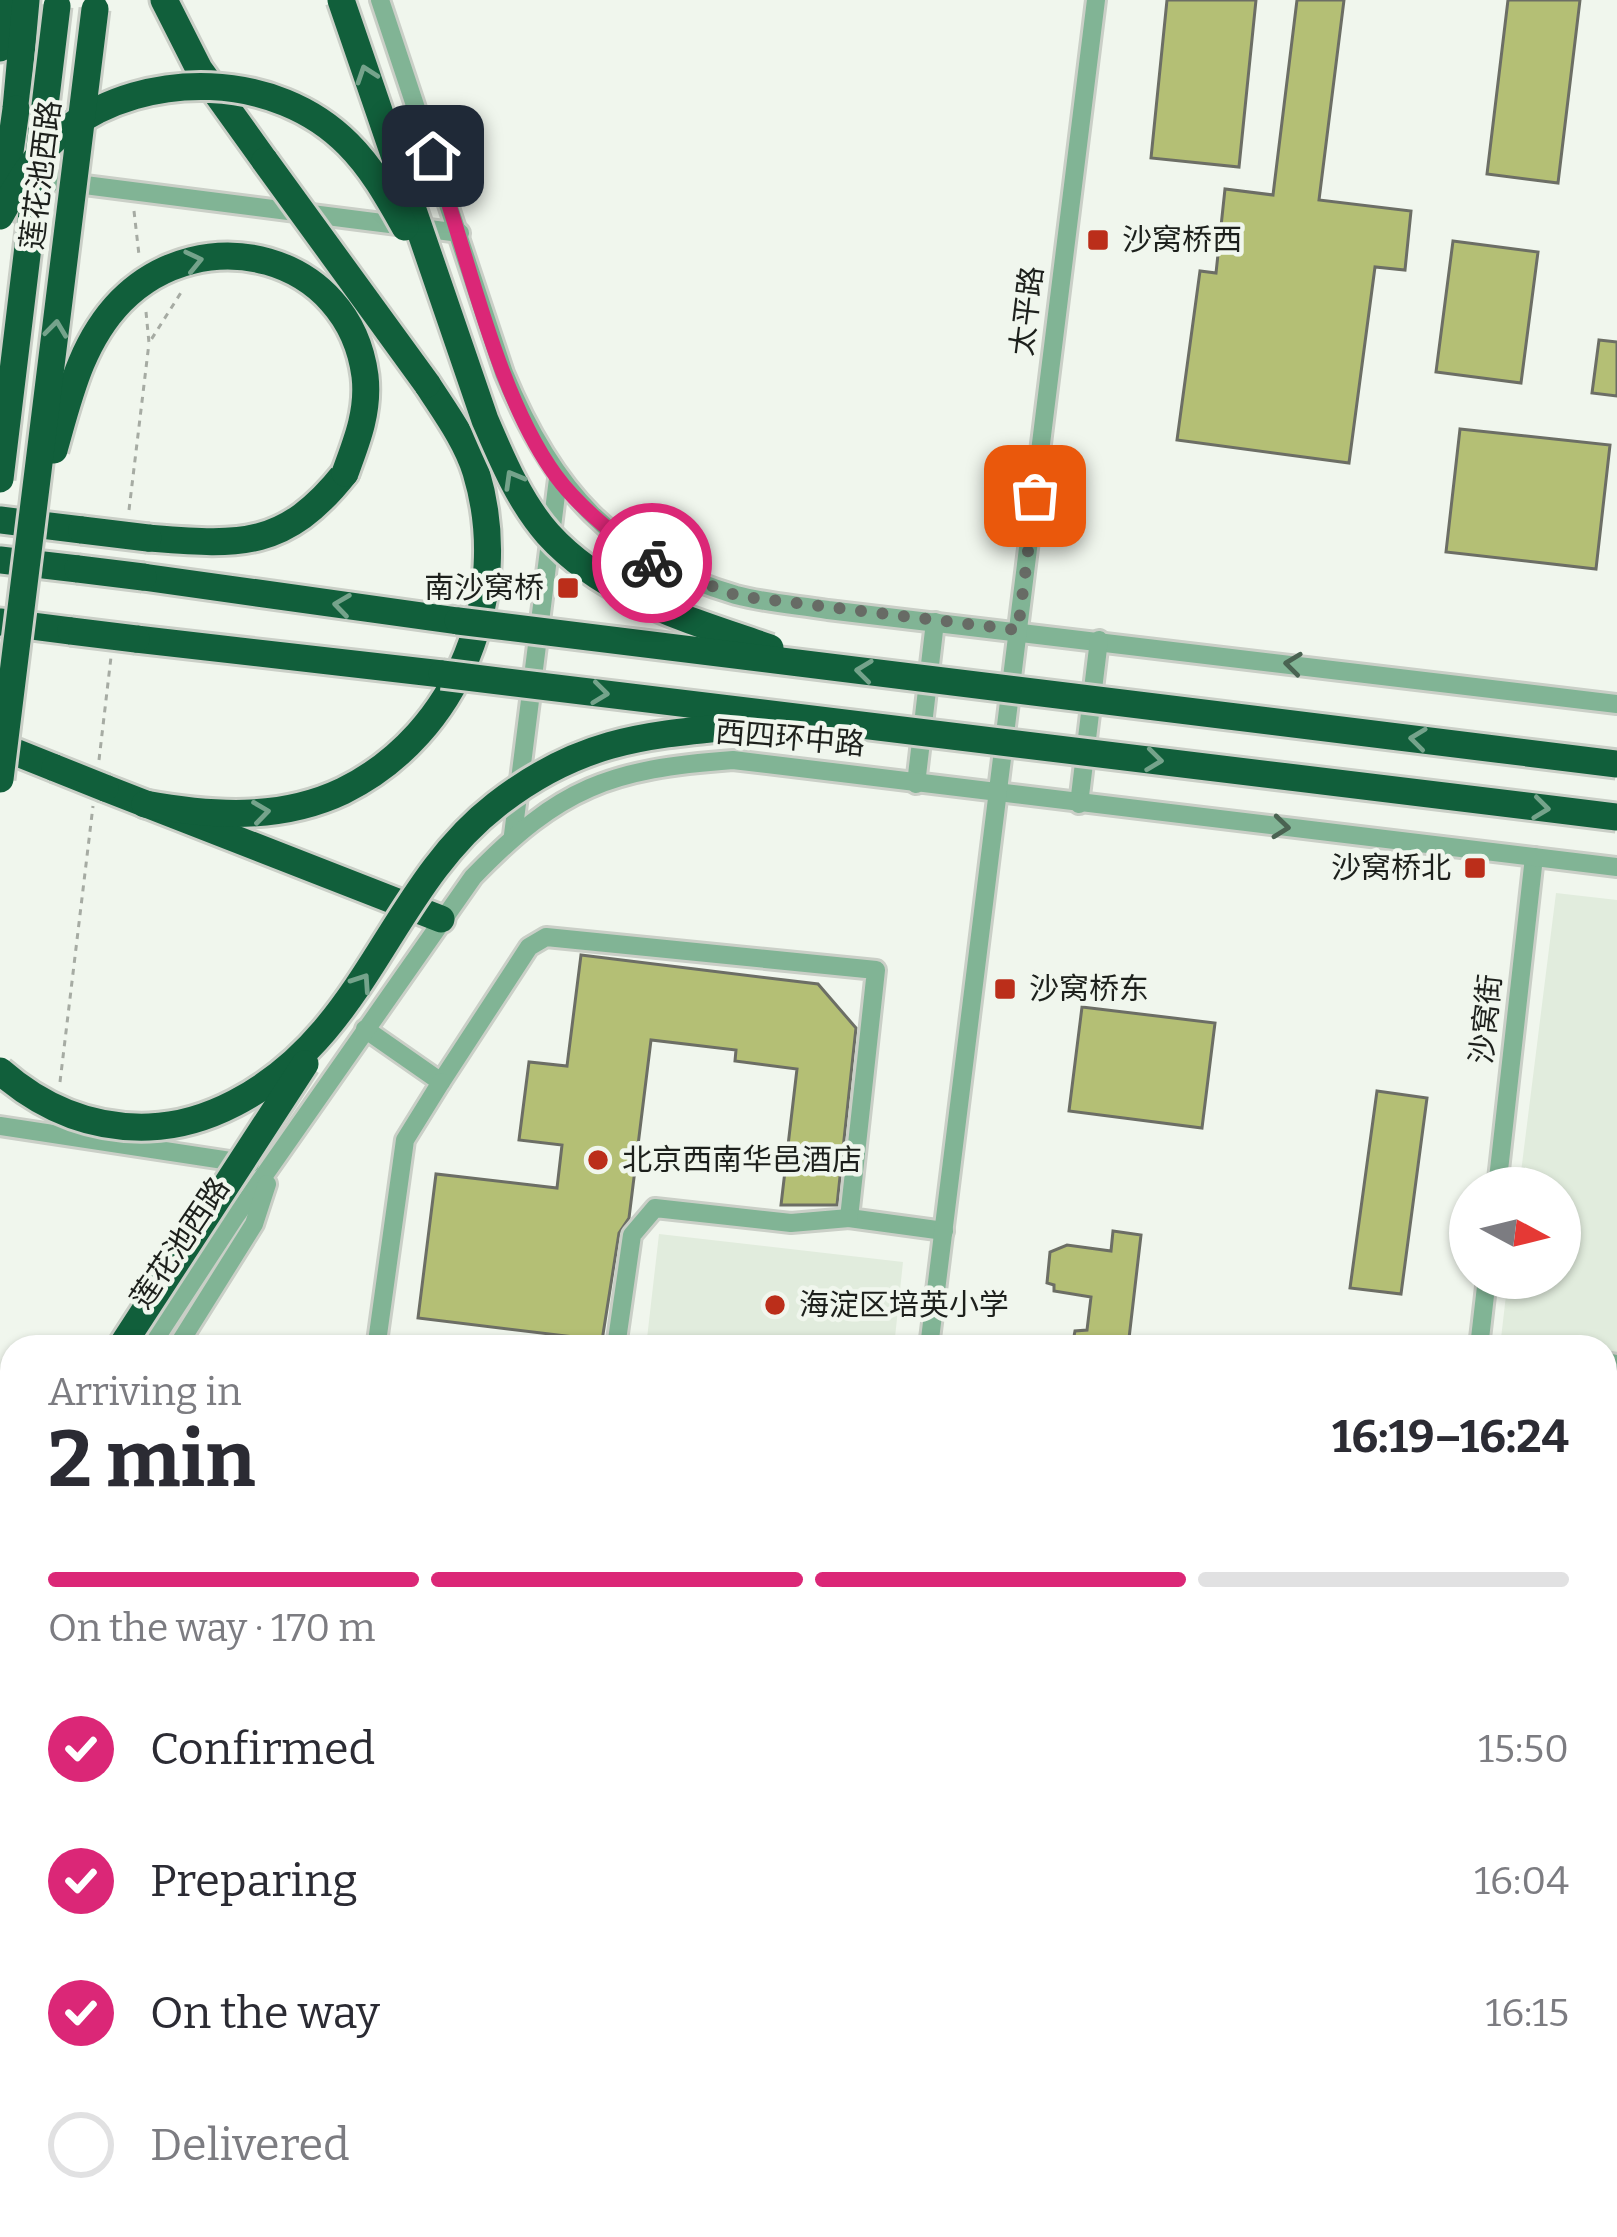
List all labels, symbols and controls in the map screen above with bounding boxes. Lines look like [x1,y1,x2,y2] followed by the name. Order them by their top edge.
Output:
[356,64,381,85] one-way arrow
[14,98,68,252] street label: 莲花池西路
[382,105,484,207] pin
[400,123,466,189] icon: home
[1122,222,1242,258] place label: 沙窝桥西
[1085,227,1111,253] marker: 沙窝桥西
[183,249,204,274] one-way arrow
[1004,264,1050,358] street label: 太平路
[42,319,68,339] one-way arrow
[984,445,1086,547] pin
[1002,463,1068,529] icon: bag
[505,471,528,492] one-way arrow
[592,503,712,623] courier
[619,530,685,596] icon: bike
[424,570,544,606] place label: 南沙窝桥
[555,575,581,601] marker: 南沙窝桥
[332,593,352,619] one-way arrow
[1283,652,1302,678] one-way arrow
[854,659,874,685] one-way arrow
[590,679,610,705] one-way arrow
[714,714,866,762] street label: 西四环中路
[1408,727,1427,753] one-way arrow
[1144,746,1164,772] one-way arrow
[1531,794,1551,820] one-way arrow
[252,799,271,825] one-way arrow
[1272,814,1291,839] one-way arrow
[1331,850,1451,886] place label: 沙窝桥北
[1462,855,1488,881] marker: 沙窝桥北
[1029,971,1149,1007] place label: 沙窝桥东
[1463,972,1509,1066] street label: 沙窝街
[348,973,370,995] one-way arrow
[992,976,1018,1002] marker: 沙窝桥东
[622,1142,862,1178] place label: 北京西南华邑酒店
[585,1147,611,1173] marker: 北京西南华邑酒店
[1449,1167,1581,1299] north arrow
[1449,1167,1581,1299] map controls
[123,1171,237,1315] street label: 莲花池西路
[799,1287,1009,1323] place label: 海淀区培英小学
[762,1292,788,1318] marker: 海淀区培英小学
[48,1369,242,1415] text: Arriving in
[1332,1410,1569,1464] text: 16:19–16:24
[48,1413,255,1507] text: 2 min
[48,1605,375,1651] text: On the way · 170 m
[48,1716,114,1782] icon: check
[150,1722,375,1776] text: Confirmed
[1478,1726,1569,1772] text: 15:50
[48,1848,114,1914] icon: check
[150,1854,358,1908] text: Preparing
[1474,1858,1569,1904] text: 16:04
[48,1980,114,2046] icon: check
[150,1986,380,2040] text: On the way
[1485,1990,1569,2036] text: 16:15
[150,2118,350,2172] text: Delivered

